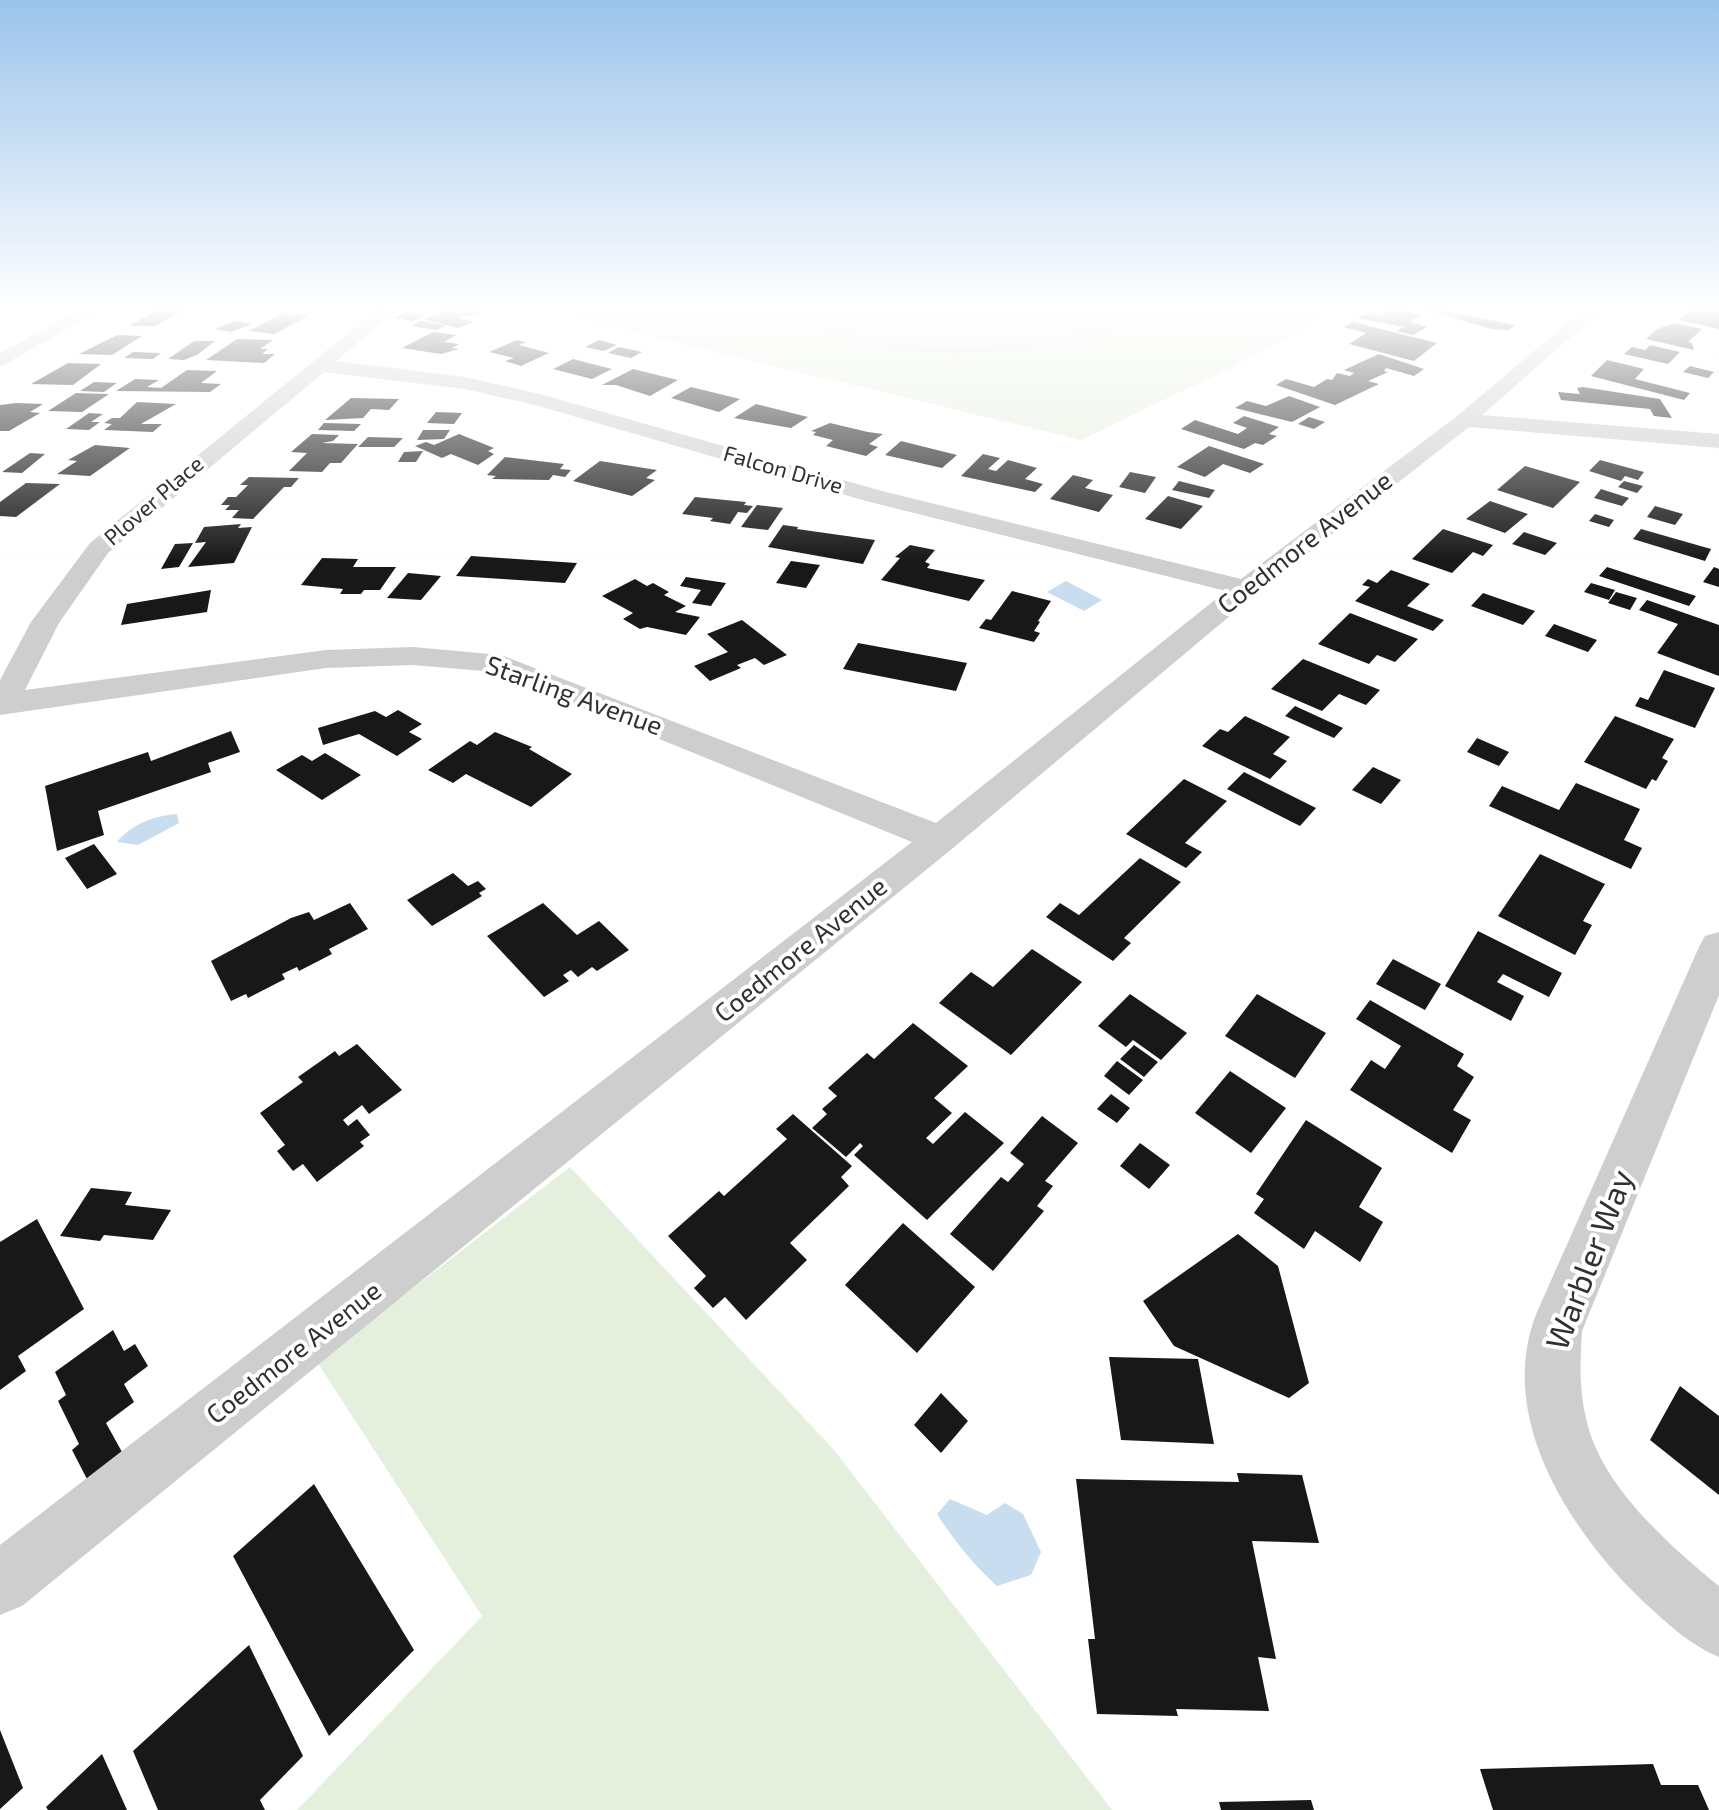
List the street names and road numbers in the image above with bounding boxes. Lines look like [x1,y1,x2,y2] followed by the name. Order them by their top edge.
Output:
[720,440,846,500] street label: Falcon Drive
[99,451,209,551] street label: Plover Place
[1211,465,1399,621] street label: Coedmore Avenue
[481,650,667,742] street label: Starling Avenue
[708,871,894,1029] street label: Coedmore Avenue
[1538,1165,1642,1355] street label: Warbler Way
[200,1275,388,1431] street label: Coedmore Avenue

